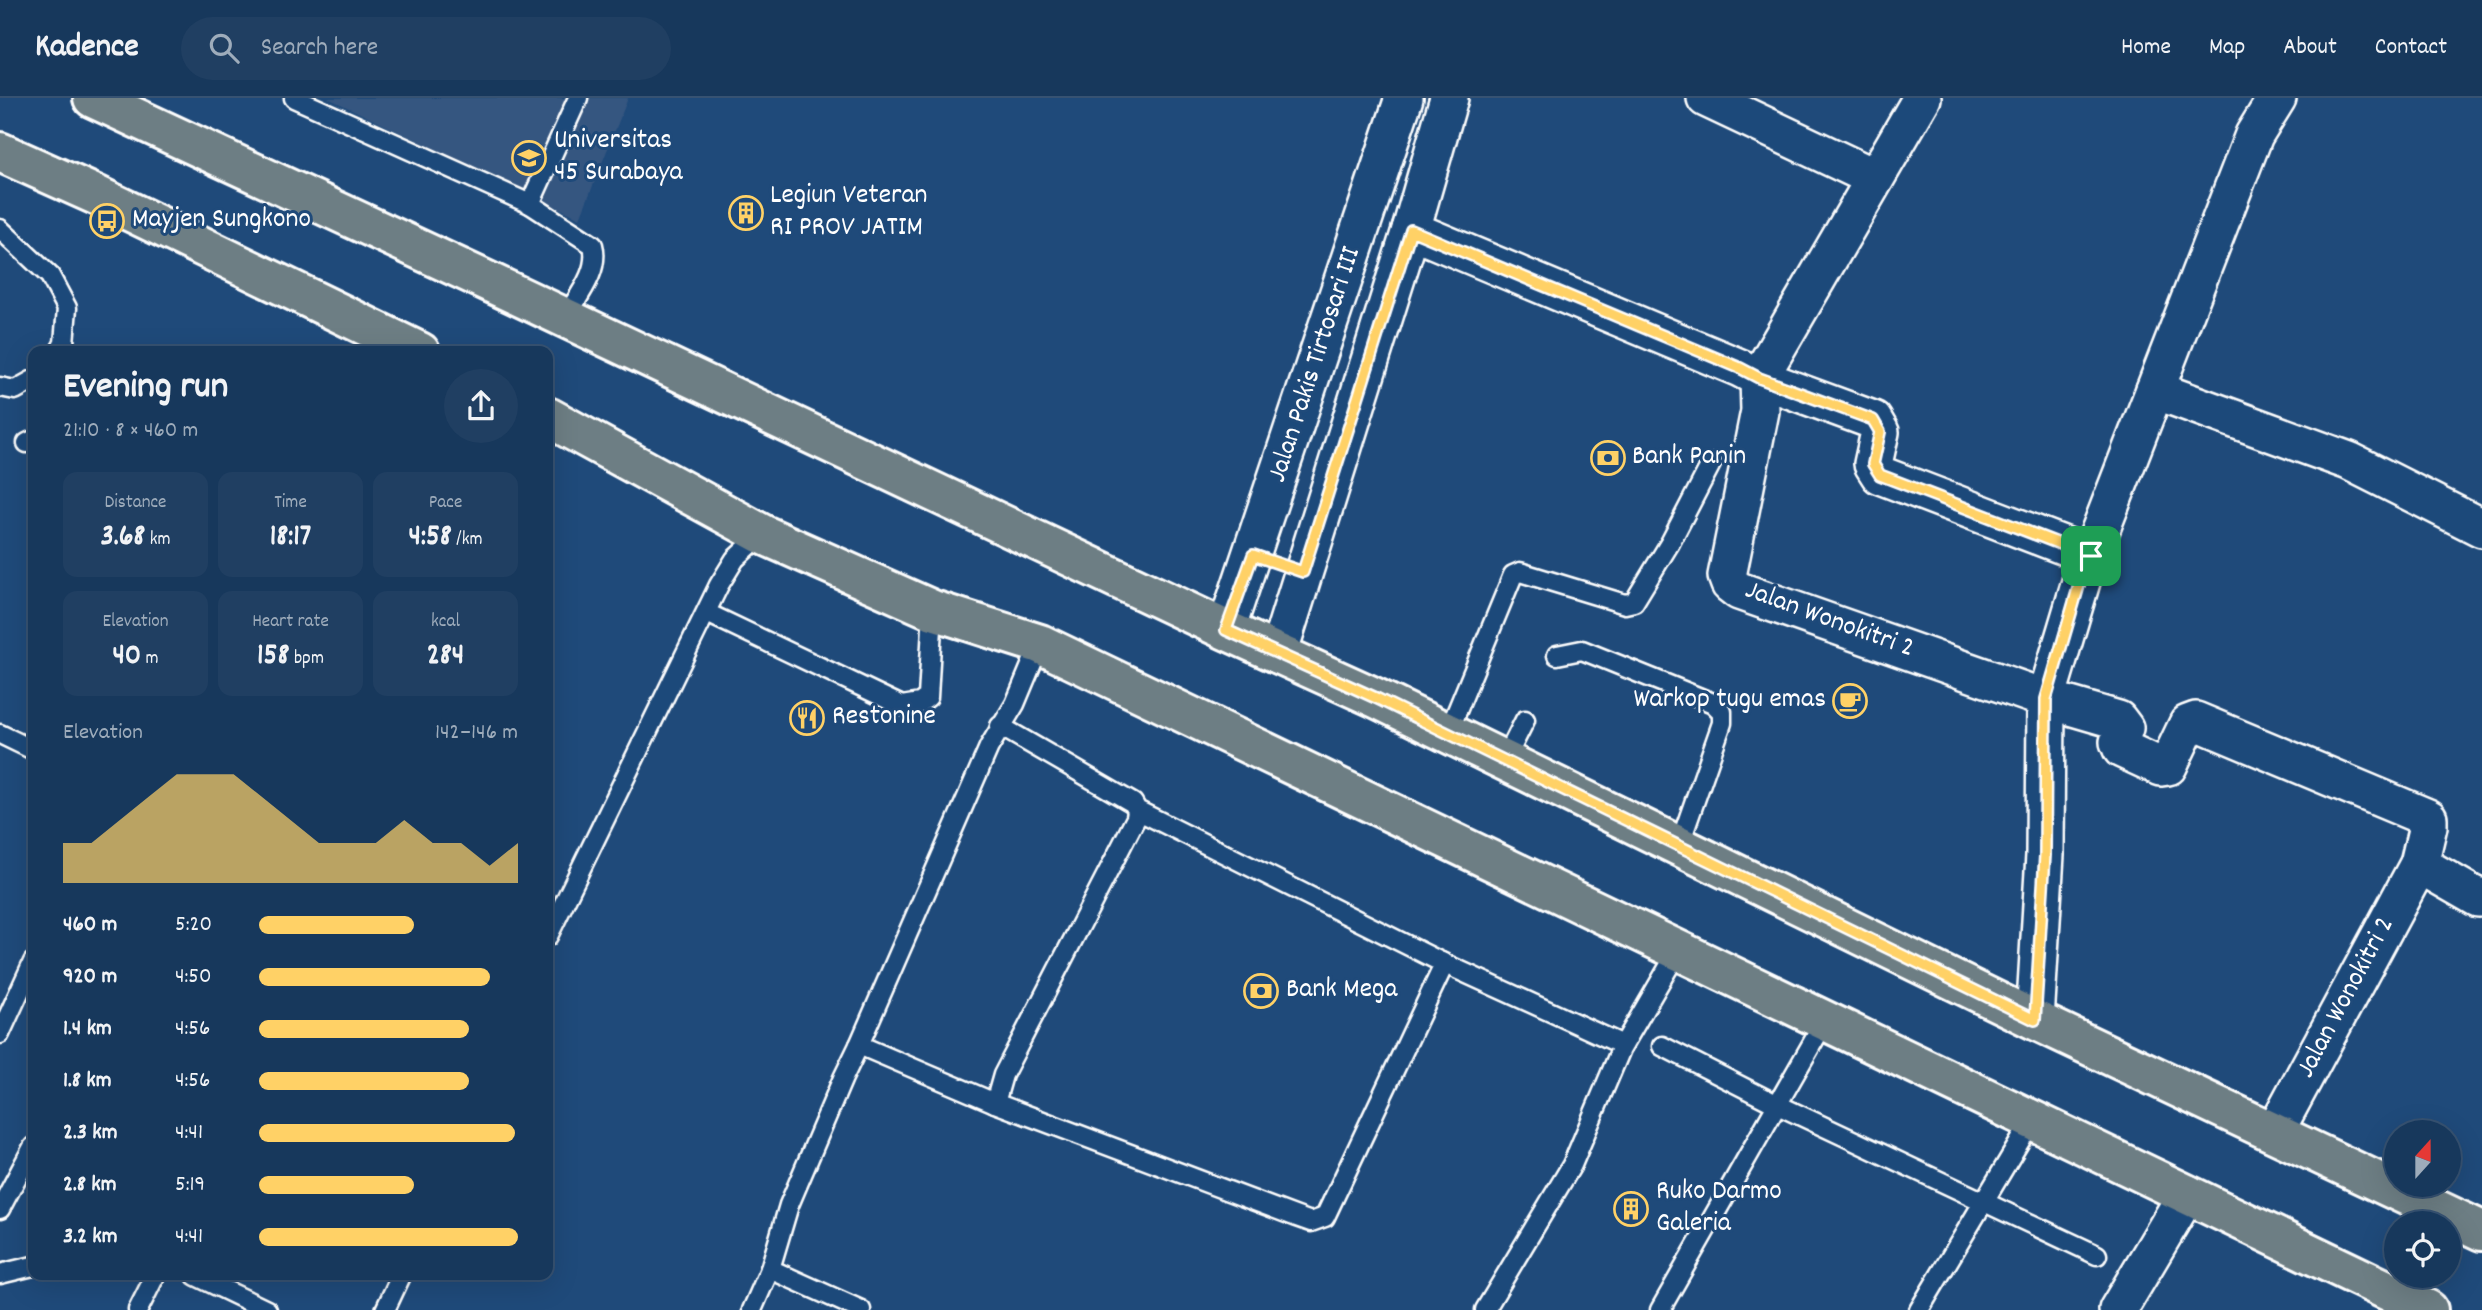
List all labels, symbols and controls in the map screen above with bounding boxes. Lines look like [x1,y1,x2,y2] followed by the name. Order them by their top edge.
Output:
[181,17,671,80] search box
[35,25,139,72] text: Kadence
[205,29,243,67] icon: search
[261,30,378,67] text: Search here
[2121,31,2171,65] text: Home
[2209,31,2245,65] text: Map
[2283,31,2337,65] text: About
[2375,31,2447,65] text: Contact
[554,122,684,194] place label: Universitas 45 Surabaya
[510,139,548,177] school or university icon: Universitas 45 Surabaya
[770,177,927,249] place label: Legiun Veteran RI PROV JATIM
[727,194,765,232] building icon: Legiun Veteran RI PROV JATIM
[132,201,311,241] place label: Mayjen Sungkono
[88,202,126,240] bus stop icon: Mayjen Sungkono
[1259,242,1373,488] street label: Jalan Pakis Tirtosari III
[63,361,228,416] text: Evening run
[444,369,518,443] button: share
[63,415,198,448] text: 21:10 · 8 × 460 m
[1632,438,1746,478] place label: Bank Panin
[1589,439,1627,477] bank icon: Bank Panin
[105,490,166,517] text: Distance
[274,490,307,517] text: Time
[429,490,462,517] text: Pace
[100,517,145,560] text: 3.68
[270,517,311,560] text: 18:17
[409,517,452,560] text: 4:58
[2061,526,2121,586] pin
[145,527,171,554] text: km
[452,527,482,554] text: /km
[2072,537,2110,575] icon: arrive
[1739,572,1919,670] street label: Jalan Wonokitri 2
[102,609,169,636] text: Elevation
[252,609,329,636] text: Heart rate
[431,609,460,636] text: kcal
[112,636,141,679] text: 40
[257,636,290,679] text: 158
[427,636,464,679] text: 284
[141,646,159,673] text: m
[290,646,324,673] text: bpm
[1634,681,1826,721] place label: Warkop tugu emas
[1831,682,1869,720] cafe icon: Warkop tugu emas
[832,698,936,738] place label: Restonine
[788,699,826,737] restaurant icon: Restonine
[63,717,143,750] text: Elevation
[435,717,518,750] text: 142–146 m
[63,909,117,942] text: 460 m
[175,909,212,942] text: 5:20
[2288,910,2406,1086] street label: Jalan Wonokitri 2
[63,961,117,994] text: 920 m
[175,961,212,994] text: 4:50
[1286,971,1398,1011] place label: Bank Mega
[1242,972,1280,1010] bank icon: Bank Mega
[63,1013,112,1046] text: 1.4 km
[175,1013,210,1046] text: 4:56
[63,1065,112,1098] text: 1.8 km
[175,1065,210,1098] text: 4:56
[63,1117,118,1150] text: 2.3 km
[175,1117,203,1150] text: 4:41
[2384,1120,2460,1197] north arrow
[2384,1120,2461,1288] map controls
[63,1169,117,1202] text: 2.8 km
[175,1169,205,1202] text: 5:19
[1656,1173,1782,1245] place label: Ruko Darmo Galeria
[1612,1190,1650,1228] building icon: Ruko Darmo Galeria
[2384,1211,2461,1288] button: locate
[63,1221,118,1254] text: 3.2 km
[175,1221,203,1254] text: 4:41

